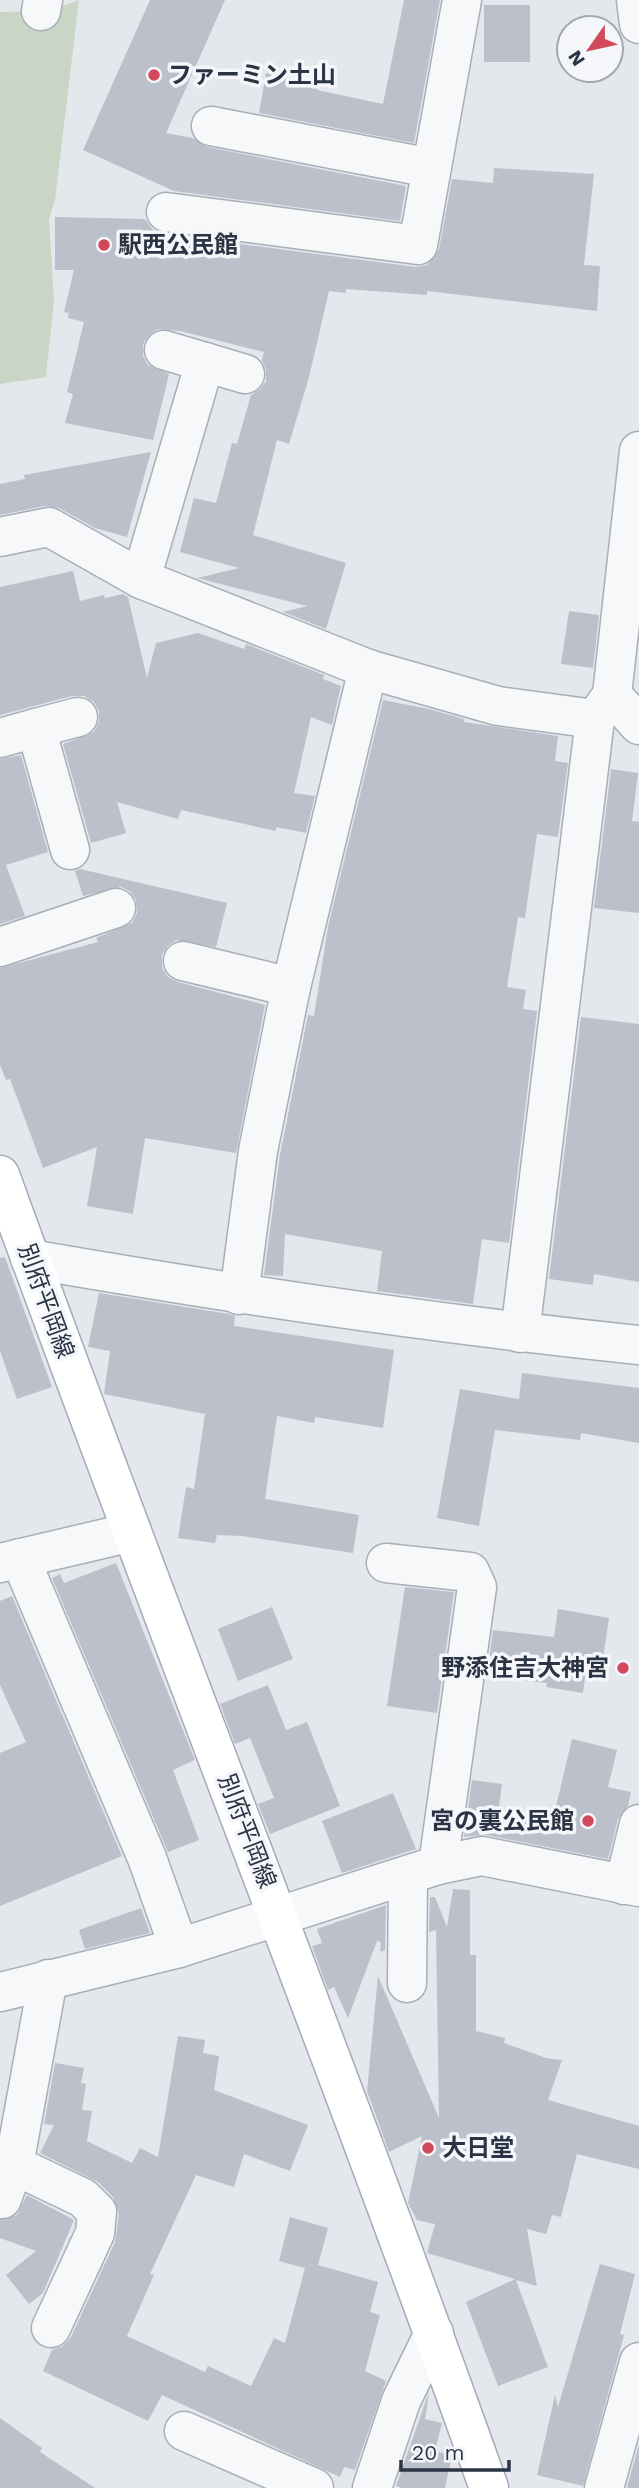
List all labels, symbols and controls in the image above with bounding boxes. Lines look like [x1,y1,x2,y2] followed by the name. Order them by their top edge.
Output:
[555,14,625,84] north arrow
[563,46,590,70] text: N
[168,61,336,89] place label: ファーミン土山
[146,67,162,83] marker: ファーミン土山
[118,231,238,259] place label: 駅西公民館
[96,237,112,253] marker: 駅西公民館
[12,1240,80,1362] street label: 別府平岡線
[441,1654,609,1682] place label: 野添住吉大神宮
[615,1660,631,1676] marker: 野添住吉大神宮
[212,1770,282,1892] street label: 別府平岡線
[430,1807,574,1835] place label: 宮の裏公民館
[580,1813,596,1829] marker: 宮の裏公民館
[442,2134,514,2162] place label: 大日堂
[420,2140,436,2156] marker: 大日堂
[401,2428,510,2472] scale bar
[412,2440,464,2465] text: 20 m

